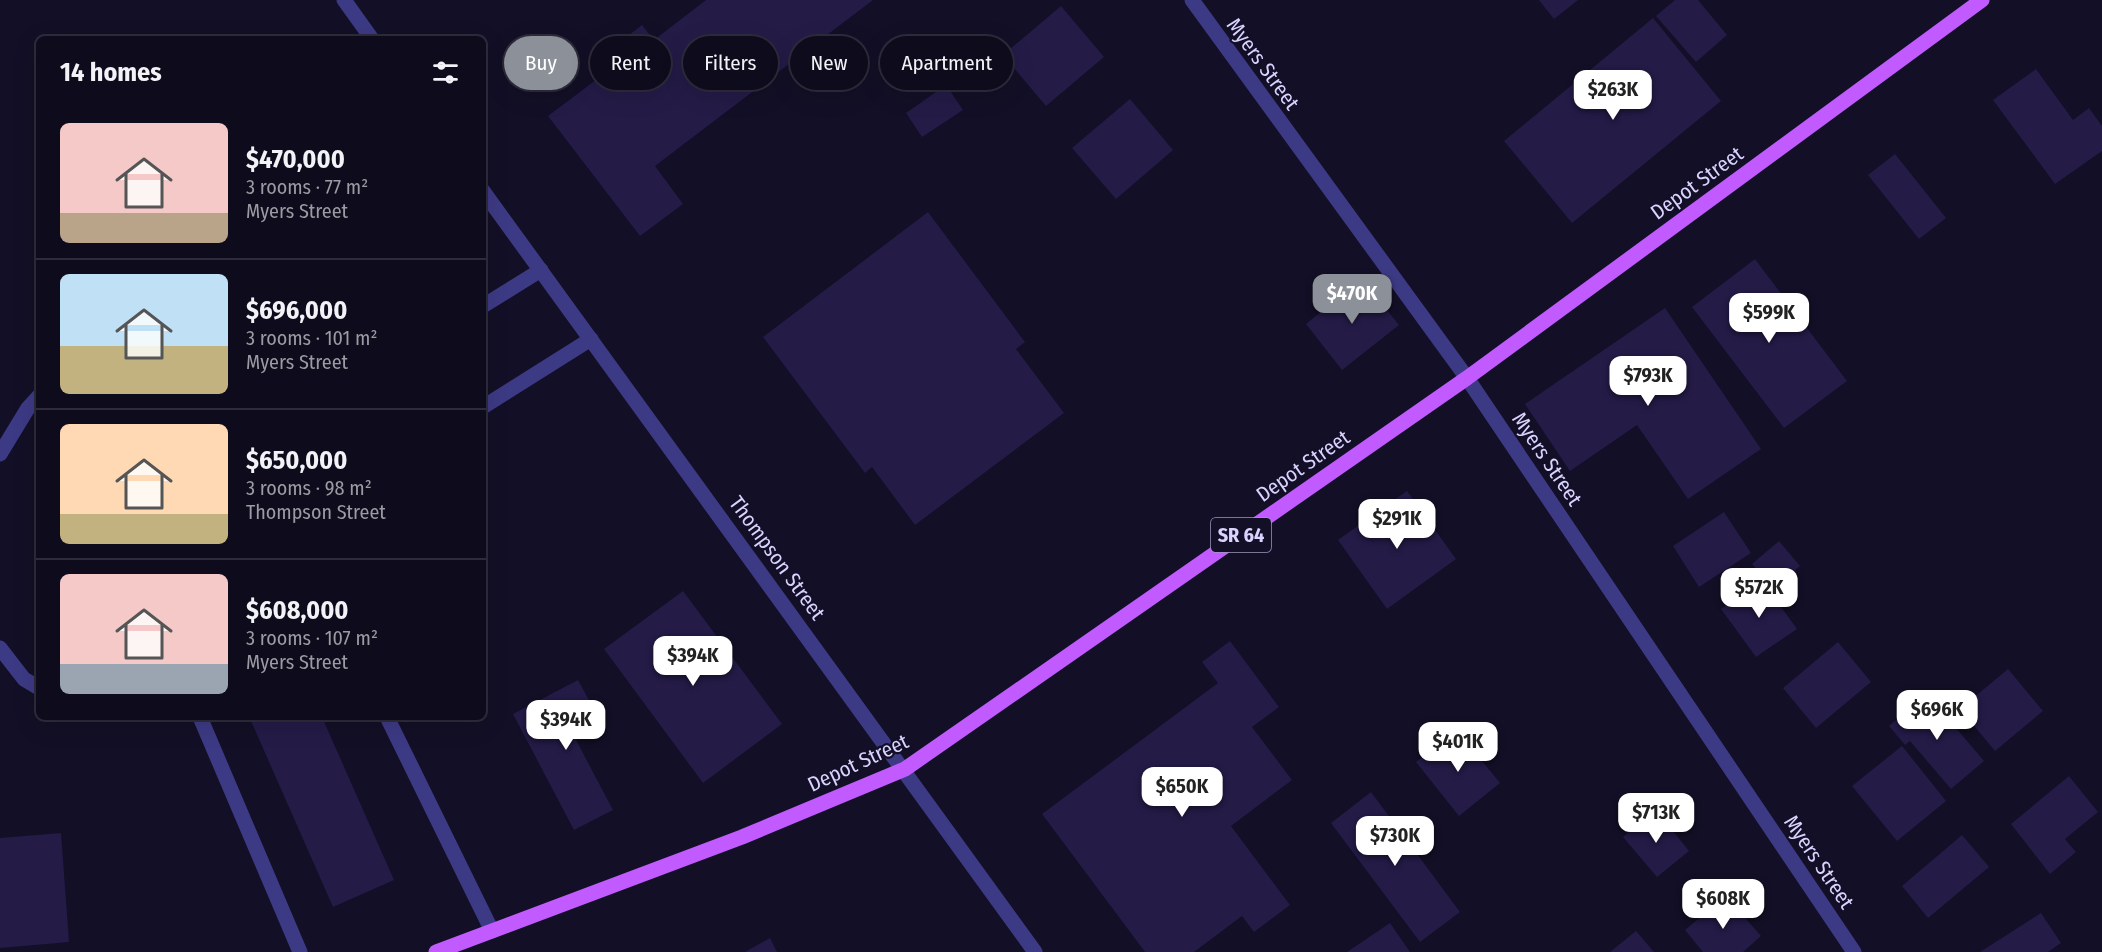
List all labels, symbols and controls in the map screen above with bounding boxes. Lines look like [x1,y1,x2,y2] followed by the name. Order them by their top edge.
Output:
[1221,13,1305,115] street label: Myers Street
[504,36,578,90] chip: Buy
[590,36,671,90] chip: Rent
[683,36,778,90] chip: Filters
[790,36,868,90] chip: New
[880,36,1013,90] chip: Apartment
[429,56,462,89] icon: filters
[60,57,162,88] text: 14 homes
[1571,70,1655,121] pin: $263K
[1588,77,1638,101] text: $263K
[1646,141,1749,225] street label: Depot Street
[246,144,345,175] text: $470,000
[108,147,180,219] icon: home
[246,175,368,199] text: 3 rooms · 77 m²
[246,199,348,223] text: Myers Street
[1310,274,1394,325] pin: $470K
[1327,281,1377,305] text: $470K
[1727,293,1811,344] pin: $599K
[246,295,347,326] text: $696,000
[108,298,180,370] icon: home
[1743,300,1795,324] text: $599K
[246,326,377,350] text: 3 rooms · 101 m²
[246,350,348,374] text: Myers Street
[1606,356,1690,407] pin: $793K
[1623,363,1673,387] text: $793K
[1506,407,1588,511] street label: Myers Street
[1251,424,1355,508] street label: Depot Street
[246,445,347,476] text: $650,000
[108,448,180,520] icon: home
[246,476,372,500] text: 3 rooms · 98 m²
[723,491,831,625] street label: Thompson Street
[1355,499,1439,550] pin: $291K
[246,500,386,524] text: Thompson Street
[1372,506,1422,530] text: $291K
[1211,518,1271,552] road number: SR 64
[1717,568,1801,619] pin: $572K
[1735,575,1783,599] text: $572K
[246,595,349,626] text: $608,000
[108,598,180,670] icon: home
[246,626,378,650] text: 3 rooms · 107 m²
[651,636,735,687] pin: $394K
[667,643,719,667] text: $394K
[246,650,348,674] text: Myers Street
[1895,690,1979,741] pin: $696K
[1911,697,1963,721] text: $696K
[524,700,608,751] pin: $394K
[540,707,592,731] text: $394K
[1416,722,1500,773] pin: $401K
[803,728,913,798] street label: Depot Street
[1433,729,1483,753] text: $401K
[1140,767,1224,818] pin: $650K
[1156,774,1208,798] text: $650K
[1614,793,1698,844] pin: $713K
[1632,800,1680,824] text: $713K
[1778,810,1860,914] street label: Myers Street
[1353,816,1437,867] pin: $730K
[1370,823,1420,847] text: $730K
[1681,879,1765,930] pin: $608K
[1696,886,1750,910] text: $608K

